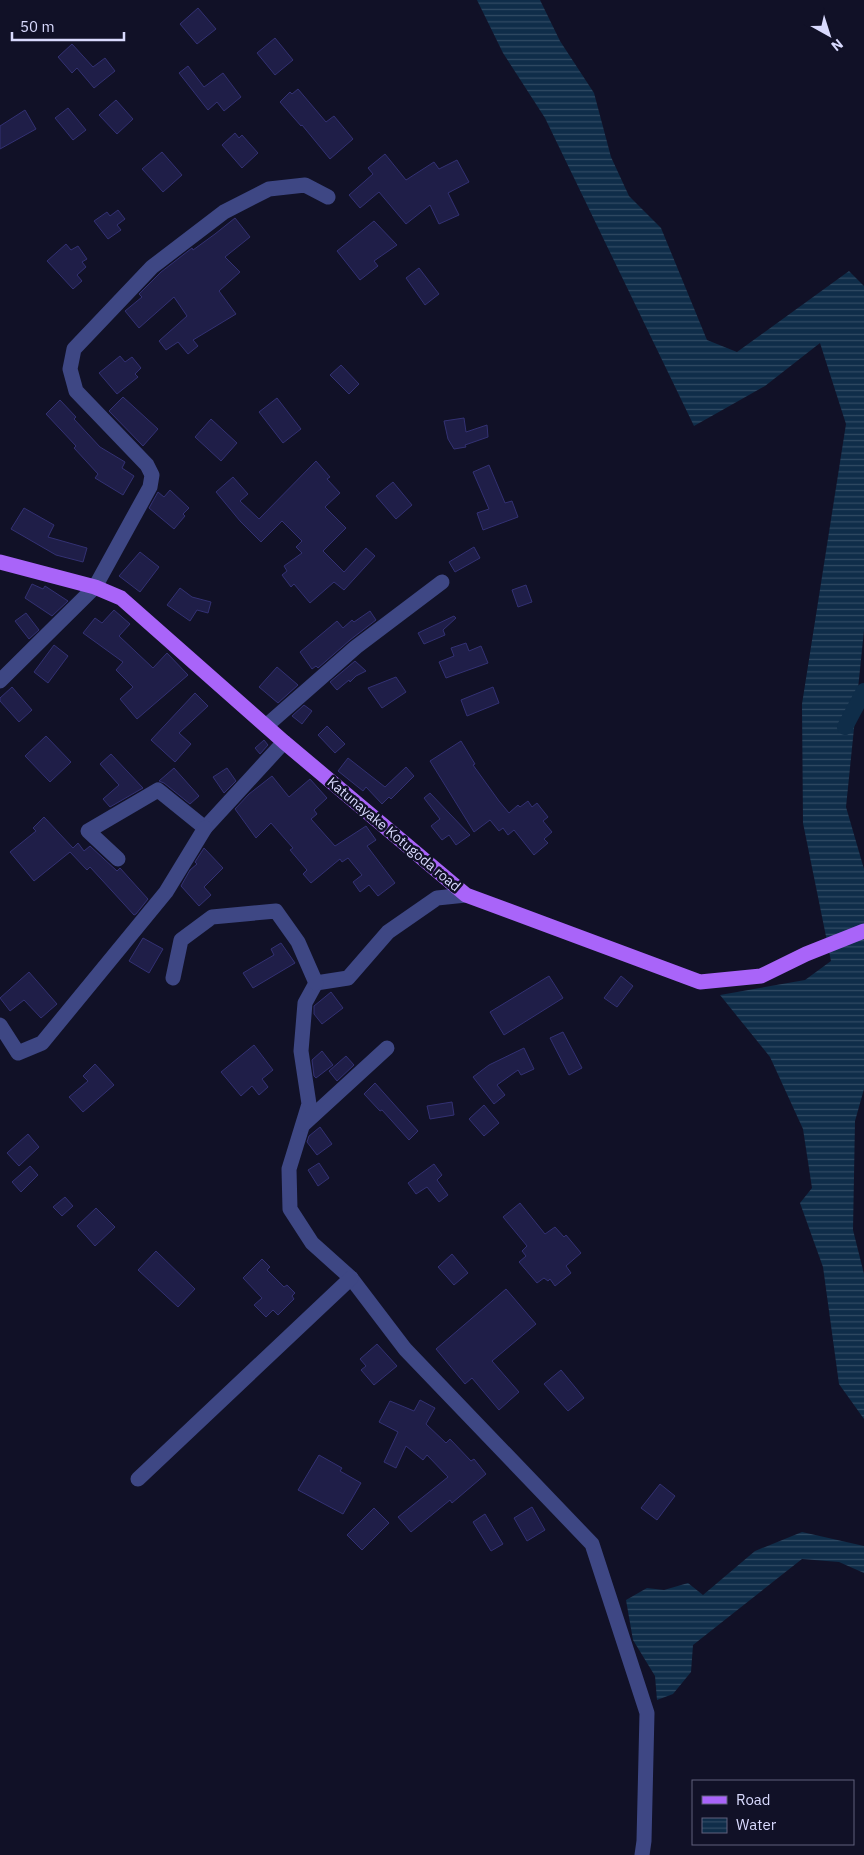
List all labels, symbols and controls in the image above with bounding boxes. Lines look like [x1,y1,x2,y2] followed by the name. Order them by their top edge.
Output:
[12,10,125,42] scale bar
[804,10,854,60] north arrow
[20,17,55,36] text: 50 m
[828,35,847,55] text: N
[324,773,464,895] street label: Katunayake Kotugoda road
[692,1780,854,1845] legend
[736,1790,771,1809] text: Road
[736,1815,777,1834] text: Water

